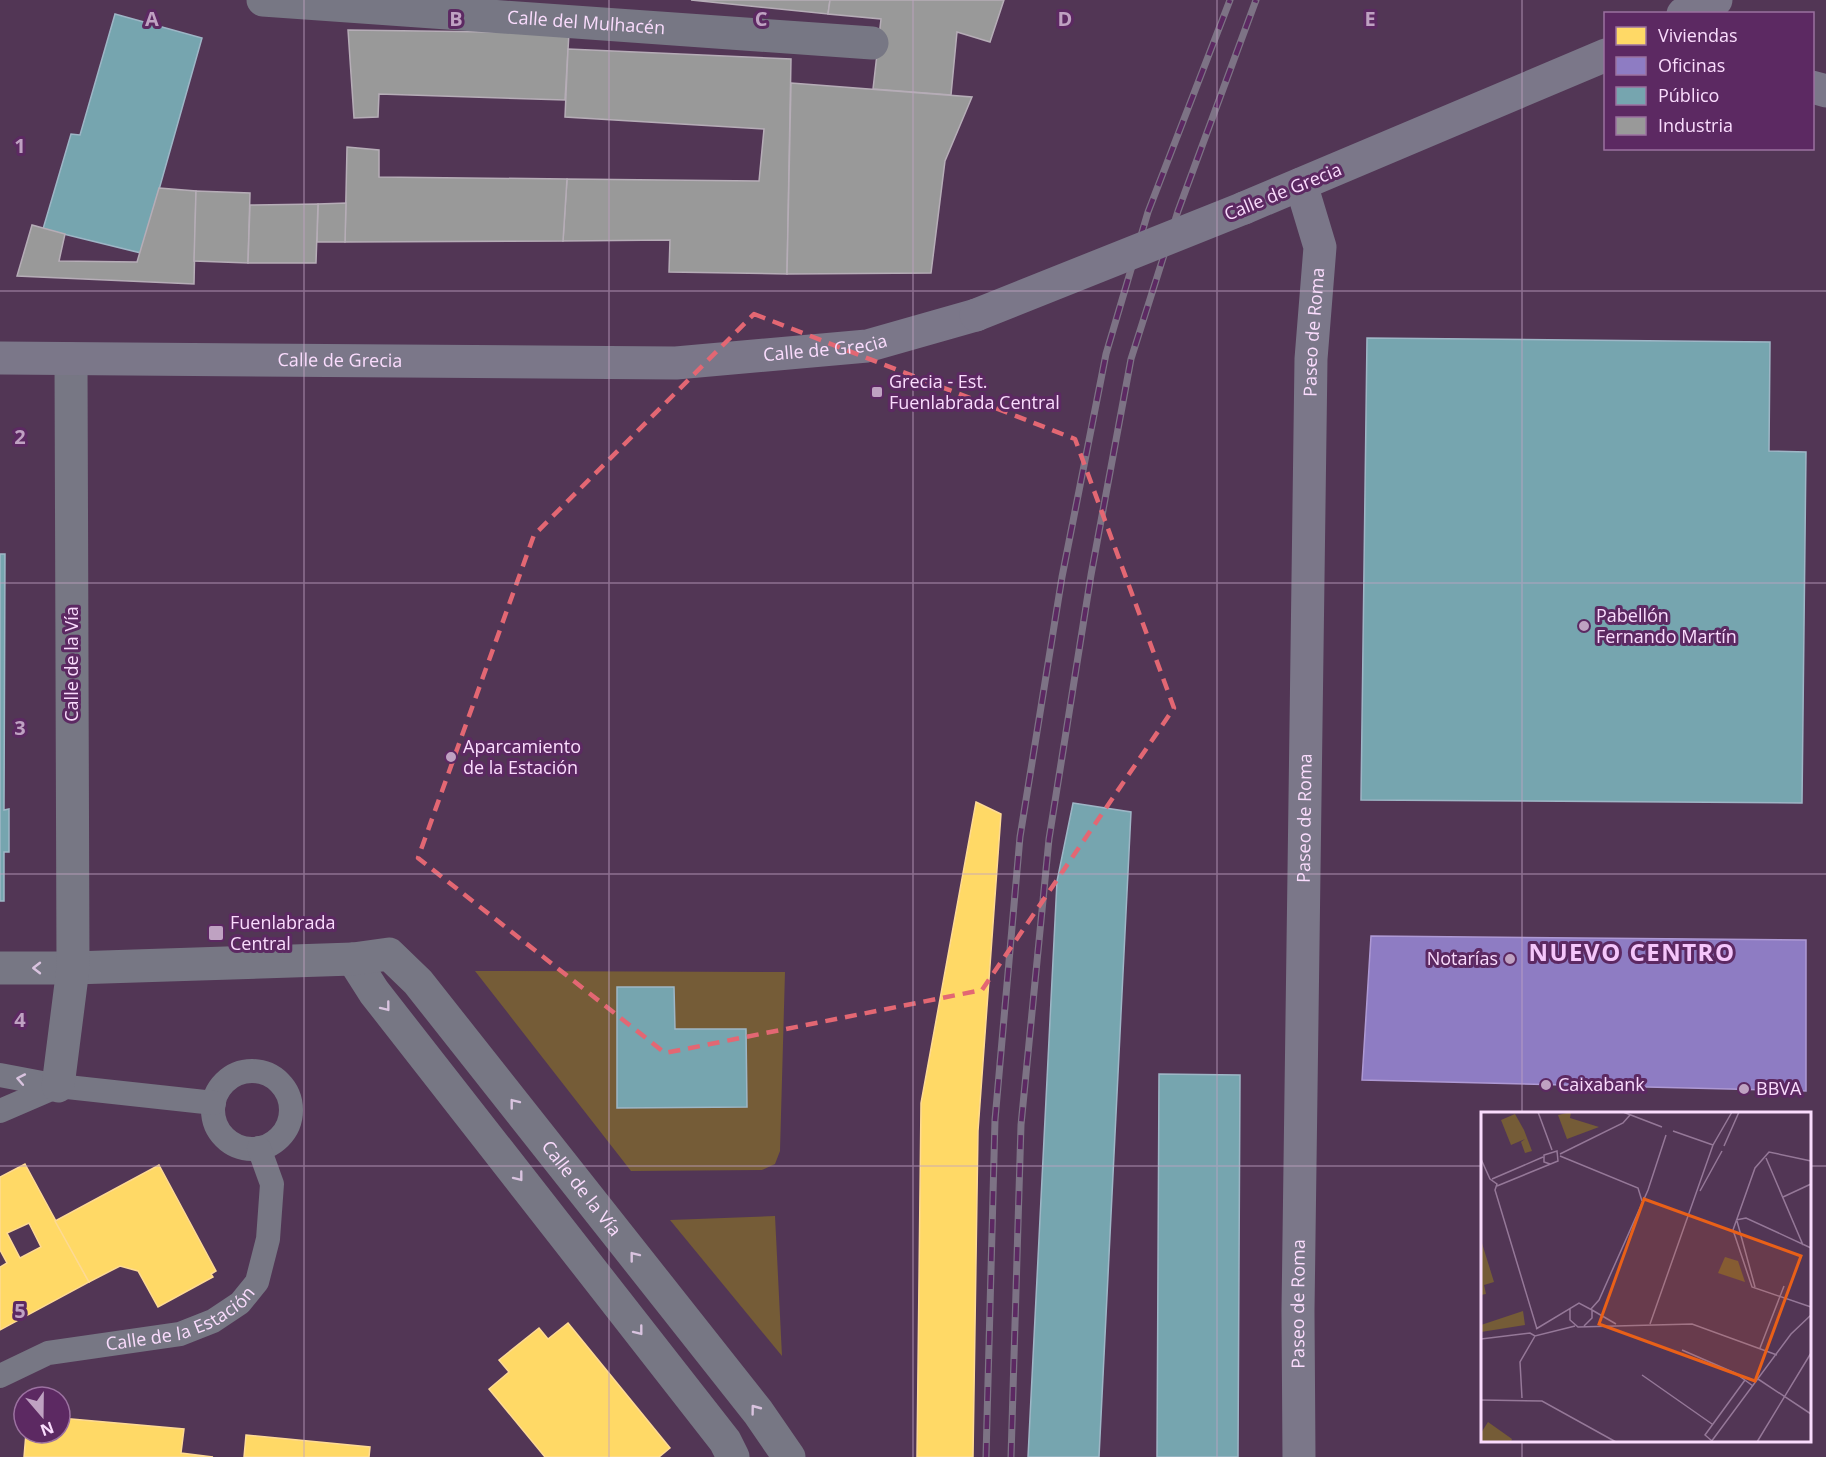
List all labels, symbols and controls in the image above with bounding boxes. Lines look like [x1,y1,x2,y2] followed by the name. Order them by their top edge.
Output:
[506,4,666,39] street label: Calle del Mulhacén
[145,5,159,32] text: A
[449,5,463,32] text: B
[755,5,768,32] text: C
[1058,5,1072,32] text: D
[1364,5,1376,32] text: E
[1604,12,1814,150] legend
[1658,23,1738,47] text: Viviendas
[1658,53,1725,77] text: Oficinas
[1658,83,1719,107] text: Público
[1658,113,1733,137] text: Industria
[14,132,26,159] text: 1
[1220,157,1345,226] street label: Calle de Grecia
[1297,267,1329,397] street label: Paseo de Roma
[762,328,890,366] street label: Calle de Grecia
[278,347,402,372] street label: Calle de Grecia
[889,369,1060,414] place label: Grecia - Est. Fuenlabrada Central
[870,385,884,399] marker: Grecia - Est. Fuenlabrada Central
[14,423,26,450] text: 2
[1596,603,1737,648] place label: Pabellón Fernando Martín
[59,606,83,722] street label: Calle de la Vía
[1577,619,1591,633] marker: Pabellón Fernando Martín
[14,714,26,741] text: 3
[463,734,581,779] place label: Aparcamiento de la Estación
[444,750,458,764] marker: Aparcamiento de la Estación
[1291,753,1317,883] street label: Paseo de Roma
[230,910,335,955] place label: Fuenlabrada Central
[207,924,225,942] marker: Fuenlabrada Central
[1528,935,1736,968] district label: NUEVO CENTRO
[1427,946,1498,970] place label: Notarías
[1503,952,1517,966] marker: Notarías
[32,962,41,974] one-way arrow
[378,1000,389,1011] one-way arrow
[14,1006,26,1033] text: 4
[1558,1072,1645,1096] place label: Caixabank
[17,1073,27,1086] one-way arrow
[1756,1076,1802,1100] place label: BBVA
[1539,1078,1553,1092] marker: Caixabank
[1737,1082,1751,1096] marker: BBVA
[510,1098,521,1109] one-way arrow
[1481,1112,1811,1442] inset map
[537,1135,627,1241] street label: Calle de la Vía
[512,1170,523,1181] one-way arrow
[1285,1239,1310,1369] street label: Paseo de Roma
[631,1252,642,1263] one-way arrow
[104,1281,260,1356] street label: Calle de la Estación
[14,1297,26,1324] text: 5
[632,1324,643,1335] one-way arrow
[12,1385,72,1445] north arrow
[751,1405,762,1416] one-way arrow
[37,1417,57,1442] text: N

